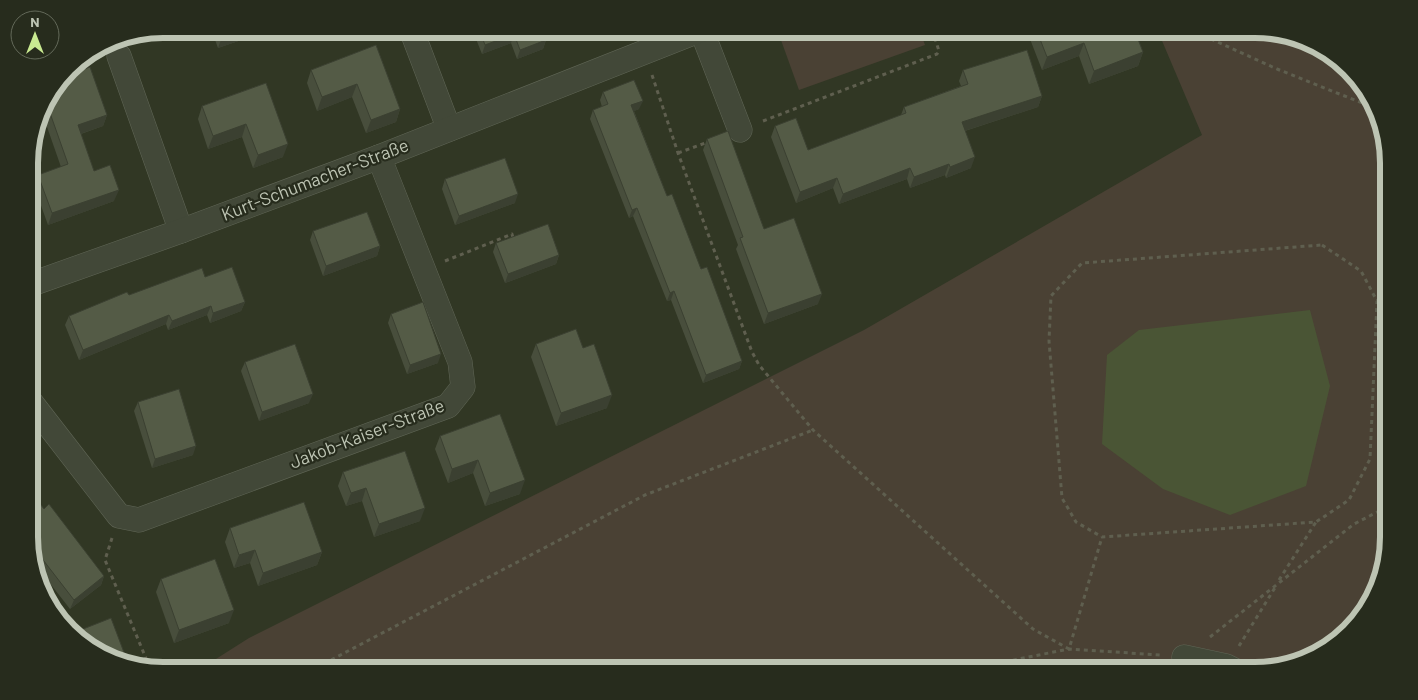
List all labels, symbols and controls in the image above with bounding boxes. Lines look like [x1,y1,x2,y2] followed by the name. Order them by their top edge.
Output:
[10,10,60,60] north arrow
[30,13,40,30] text: N
[218,133,411,225] street label: Kurt-Schumacher-Straße
[286,393,447,473] street label: Jakob-Kaiser-Straße

